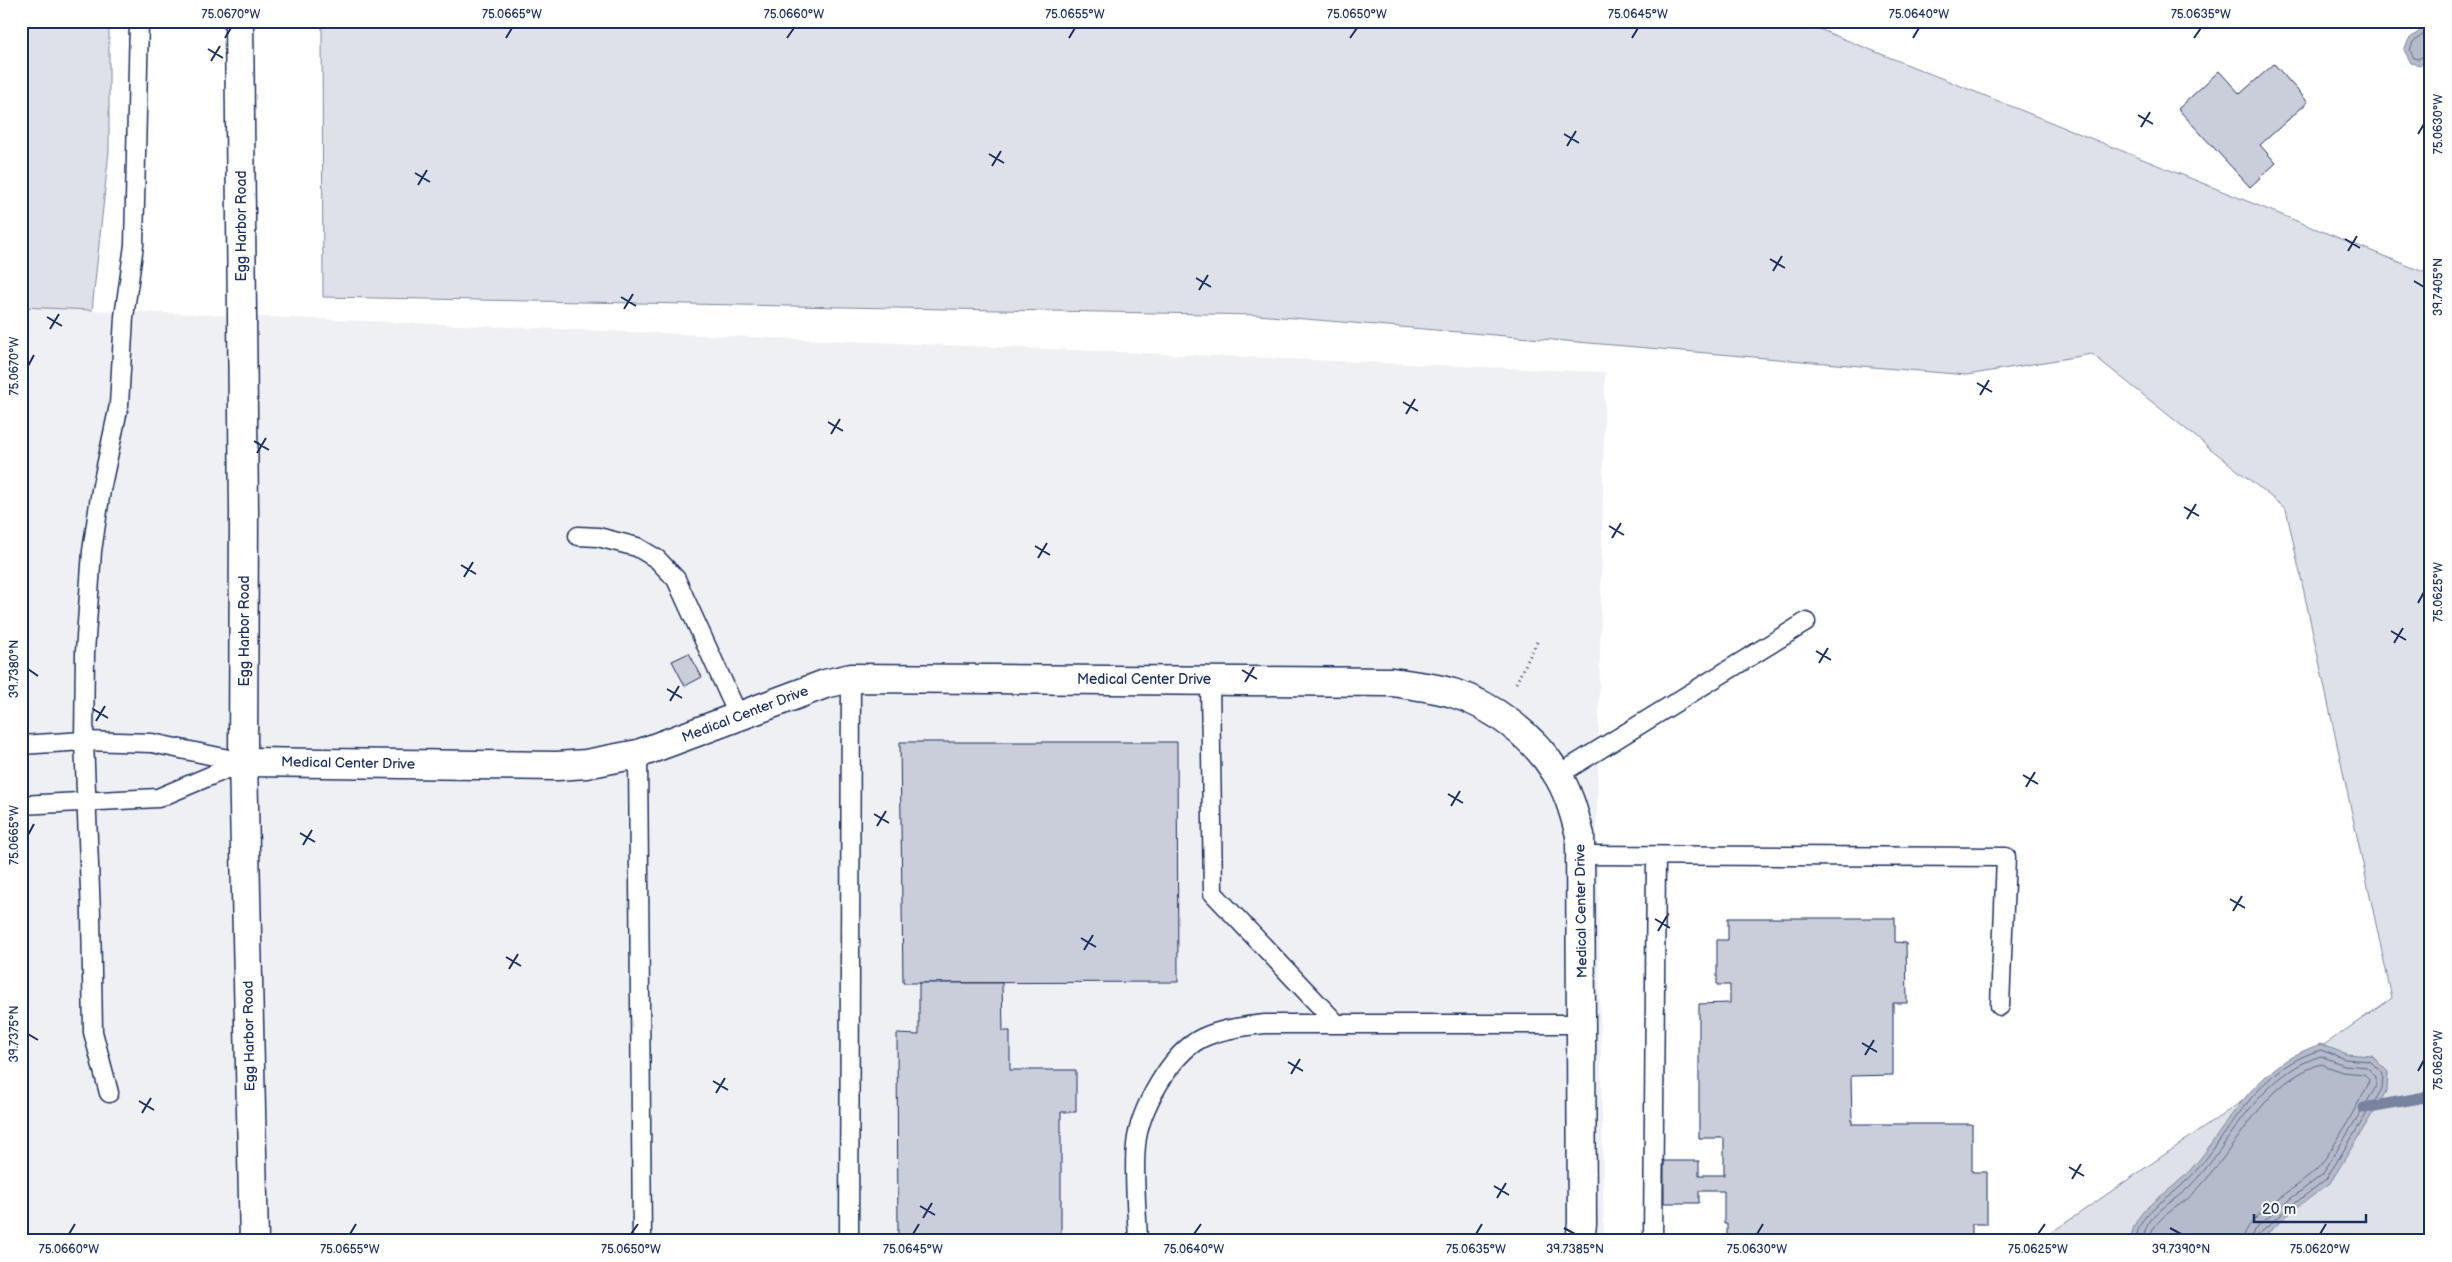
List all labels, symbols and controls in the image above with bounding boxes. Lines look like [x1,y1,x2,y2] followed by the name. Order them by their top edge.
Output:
[202,7,261,22] text: 75.0670°W
[482,7,542,22] text: 75.0665°W
[764,7,824,22] text: 75.0660°W
[1045,7,1105,22] text: 75.0655°W
[1327,7,1387,22] text: 75.0650°W
[1608,7,1668,22] text: 75.0645°W
[1889,7,1949,22] text: 75.0640°W
[2171,7,2231,22] text: 75.0635°W
[2431,94,2446,154] text: 75.0630°W
[233,171,250,281] street label: Egg Harbor Road
[2431,258,2446,316] text: 39.7405°N
[7,336,22,395] text: 75.0670°W
[2431,562,2446,622] text: 75.0625°W
[236,576,253,686] street label: Egg Harbor Road
[7,640,22,698] text: 39.7380°N
[1077,671,1211,688] street label: Medical Center Drive
[679,682,811,746] street label: Medical Center Drive
[281,753,415,773] street label: Medical Center Drive
[7,805,22,865] text: 75.0665°W
[1571,844,1591,978] street label: Medical Center Drive
[240,980,258,1092] street label: Egg Harbor Road
[7,1005,22,1063] text: 39.7375°N
[2431,1030,2446,1090] text: 75.0620°W
[2254,1192,2367,1224] scale bar
[2262,1200,2296,1219] text: 20 m
[39,1242,99,1257] text: 75.0660°W
[320,1242,380,1257] text: 75.0655°W
[601,1242,661,1257] text: 75.0650°W
[883,1242,943,1257] text: 75.0645°W
[1164,1242,1224,1257] text: 75.0640°W
[1446,1242,1506,1257] text: 75.0635°W
[1546,1242,1604,1257] text: 39.7385°N
[1727,1242,1787,1257] text: 75.0630°W
[2008,1242,2068,1257] text: 75.0625°W
[2152,1242,2210,1257] text: 39.7390°N
[2290,1242,2350,1257] text: 75.0620°W

